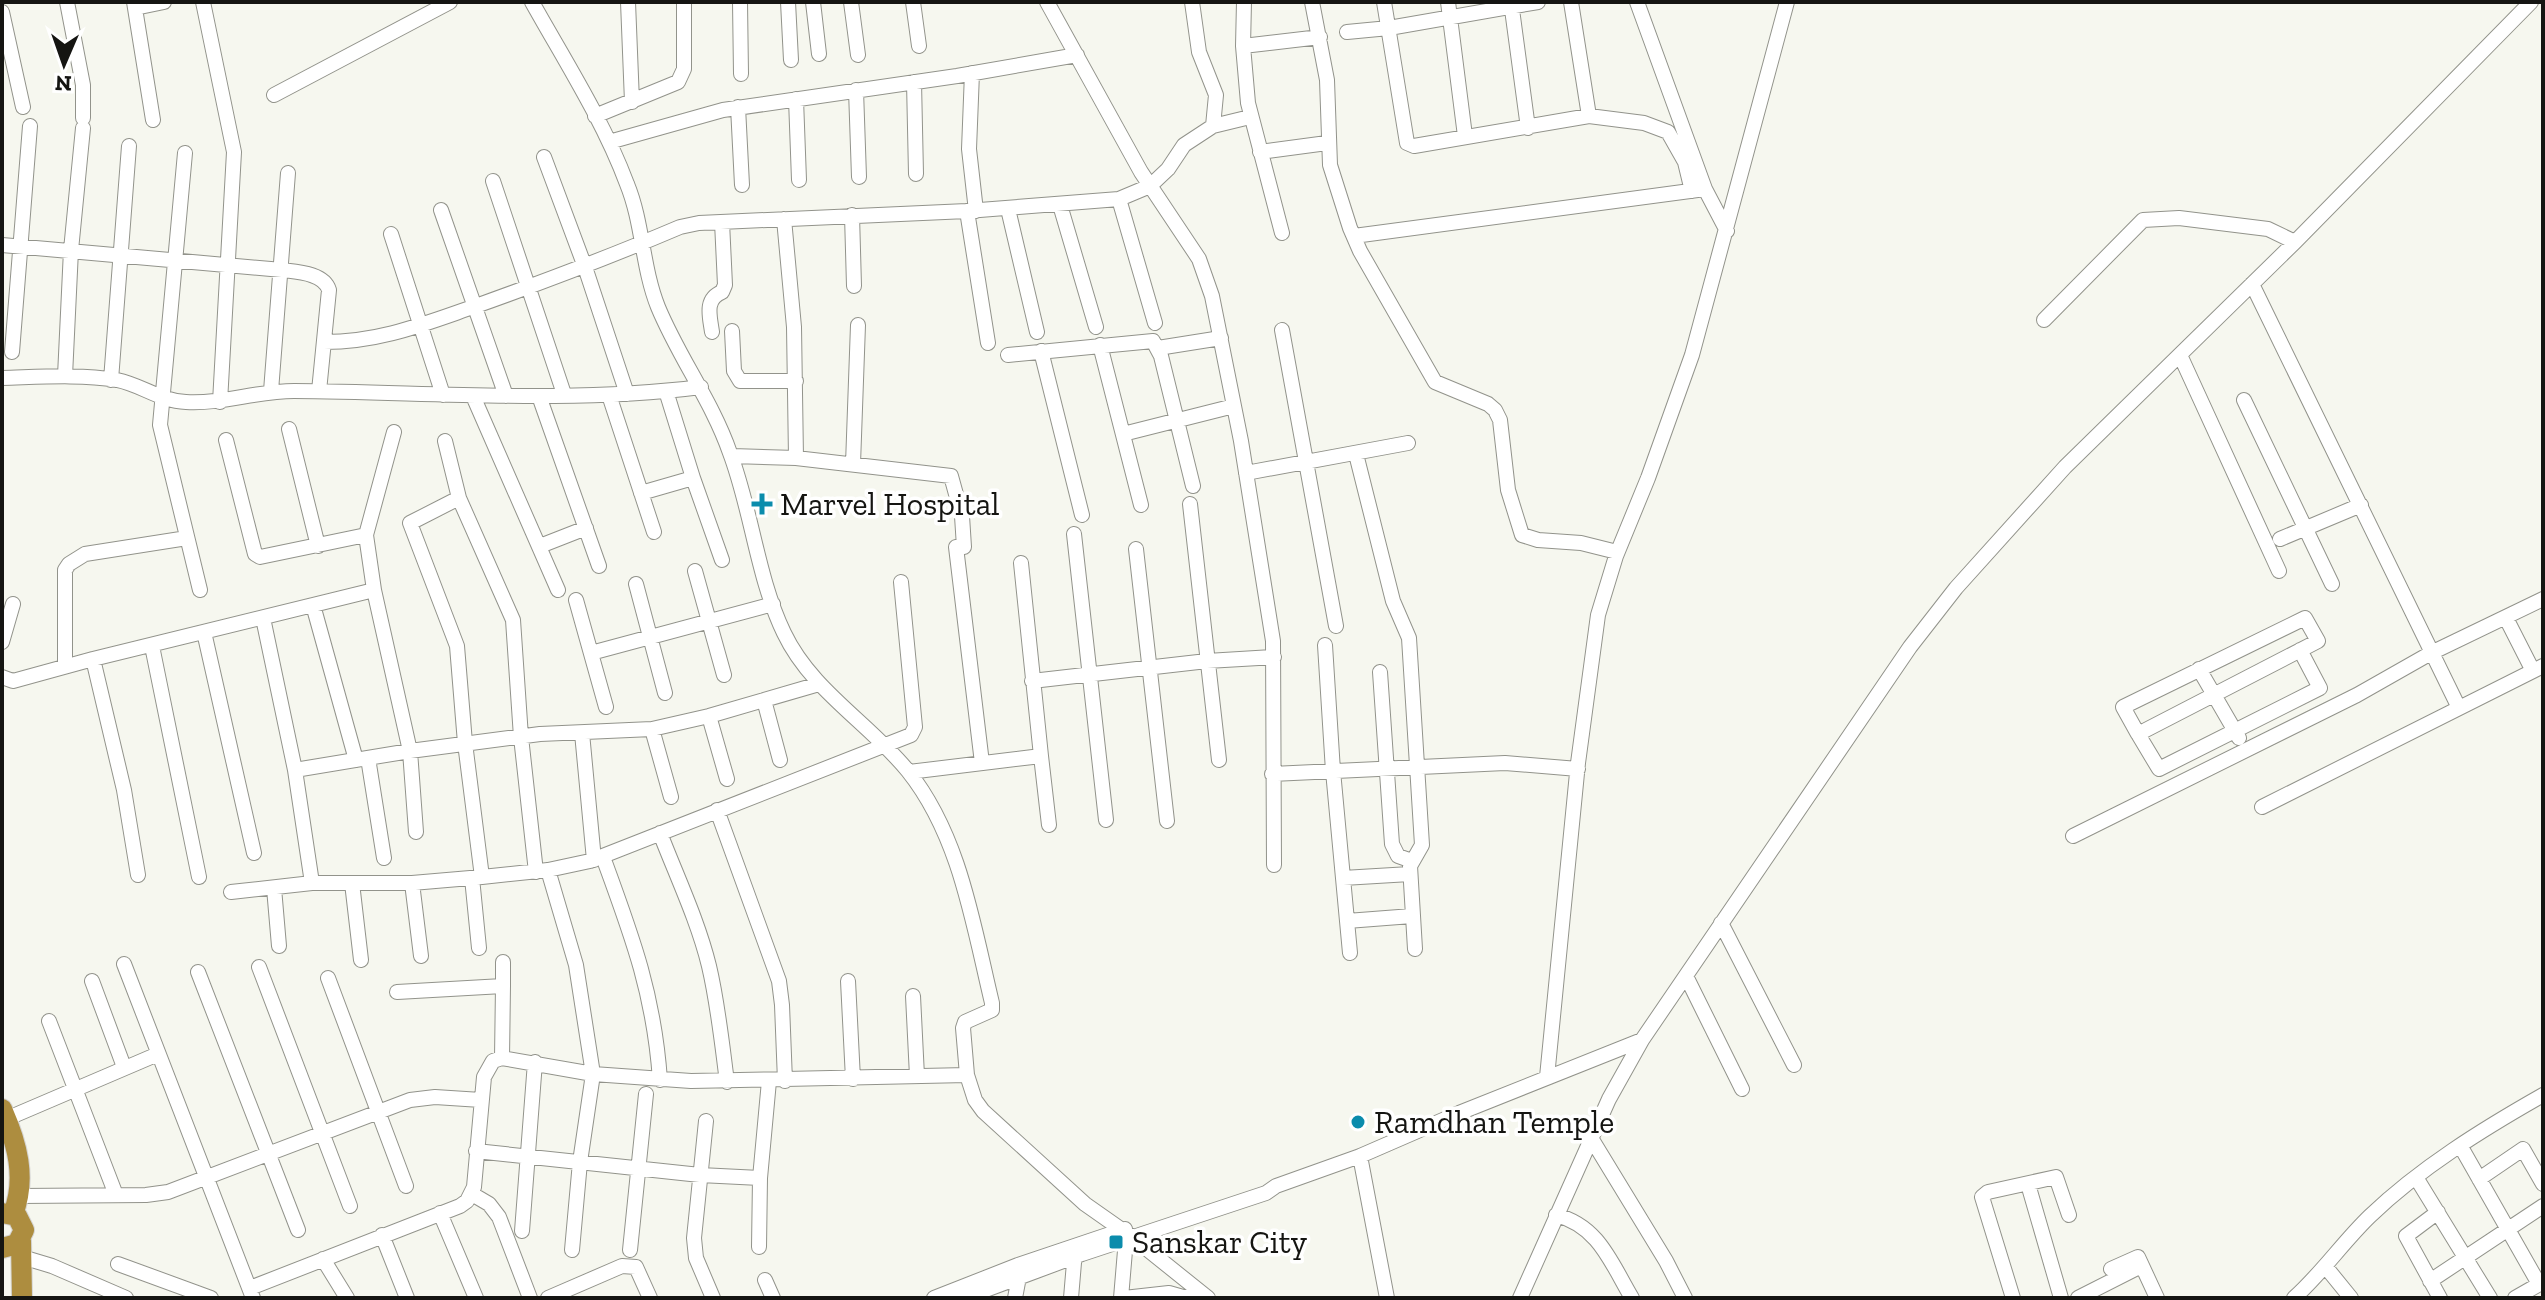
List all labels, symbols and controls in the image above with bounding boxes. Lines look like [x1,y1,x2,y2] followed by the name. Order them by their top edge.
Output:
[24,24,104,104] north arrow
[54,70,72,97] text: N
[780,485,1000,523] place label: Marvel Hospital
[751,493,773,515] marker: Marvel Hospital
[1374,1103,1614,1141] place label: Ramdhan Temple
[1349,1113,1367,1131] marker: Ramdhan Temple
[1132,1223,1308,1261] place label: Sanskar City
[1107,1233,1125,1251] marker: Sanskar City

